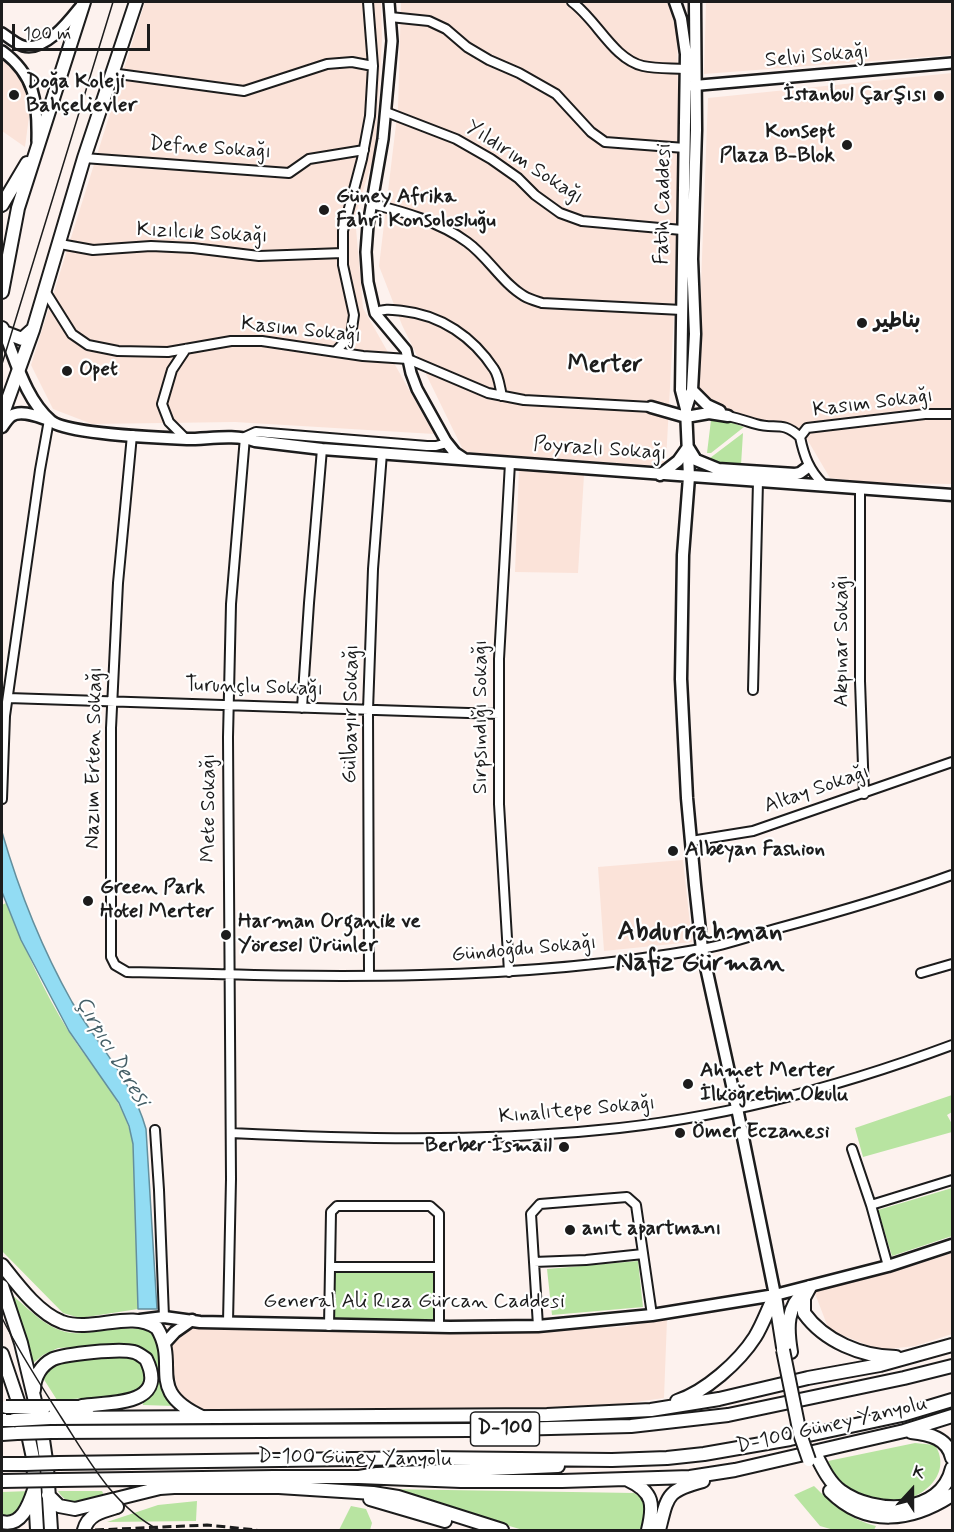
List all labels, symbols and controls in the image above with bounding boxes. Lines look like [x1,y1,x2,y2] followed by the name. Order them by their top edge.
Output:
[15,12,153,50] scale bar
[23,22,71,46] text: 100 m
[764,40,870,74] street label: Selvi Sokağı
[26,70,137,120] place label: Doğa Koleji Bahçelievler
[783,83,927,109] place label: İstanbul Çarşısı
[7,88,21,102] marker: Doğa Koleji Bahçelievler
[932,89,946,103] marker: İstanbul Çarşısı
[460,116,588,210] street label: Yıldırım Sokağı
[719,120,835,170] place label: Konsept Plaza B-Blok
[148,132,272,166] street label: Defne Sokağı
[840,138,854,152] marker: Konsept Plaza B-Blok
[650,143,678,265] street label: Fatih Caddesi
[336,185,496,235] place label: Güney Afrika Fahri Konsolosluğu
[317,203,331,217] marker: Güney Afrika Fahri Konsolosluğu
[136,218,268,250] street label: Kızılcık Sokağı
[874,310,920,336] place label: بناطير
[240,312,362,350] street label: Kasım Sokağı
[855,316,869,330] marker: بناطير
[567,352,643,380] district label: Merter
[79,358,118,384] place label: Opet
[60,364,74,378] marker: Opet
[812,384,934,424] street label: Kasım Sokağı
[532,433,668,467] street label: Poyrazlı Sokağı
[830,575,856,707] street label: Akpınar Sokağı
[469,640,495,794] street label: Sırpsındığı Sokağı
[338,644,366,784] street label: Gülbayır Sokağı
[81,667,109,849] street label: Nazım Erten Sokağı
[184,673,324,703] street label: Turunçlu Sokağı
[197,754,223,862] street label: Mete Sokağı
[761,760,873,820] street label: Altay Sokağı
[685,838,825,864] place label: Albeyan Fashion
[666,844,680,858] marker: Albeyan Fashion
[100,876,214,926] place label: Green Park Hotel Merter
[81,894,95,908] marker: Green Park Hotel Merter
[238,910,421,960] place label: Harman Organik ve Yöresel Ürünler
[616,917,784,980] district label: Abdurrahman Nafiz Gürman
[219,928,233,942] marker: Harman Organik ve Yöresel Ürünler
[451,931,597,969] street label: Gündoğdu Sokağı
[68,992,154,1112] water label: Çırpıcı Deresi
[700,1059,849,1109] place label: Ahmet Merter İlköğretim Okulu
[681,1077,695,1091] marker: Ahmet Merter İlköğretim Okulu
[498,1092,656,1130] street label: Kınalıtepe Sokağı
[692,1120,830,1146] place label: Ömer Eczanesi
[673,1126,687,1140] marker: Ömer Eczanesi
[425,1134,552,1160] place label: Berber İsmail
[557,1140,571,1154] marker: Berber İsmail
[582,1217,721,1243] place label: anıt apartmanı
[563,1223,577,1237] marker: anıt apartmanı
[263,1290,565,1316] street label: General Ali Rıza Gürcan Caddesi
[734,1392,930,1460] street label: D-100 Güney Yanyolu
[470,1412,540,1446] road number: D-100
[257,1445,453,1473] street label: D-100 Güney Yanyolu
[882,1460,942,1520] north arrow
[910,1461,928,1485] text: K

